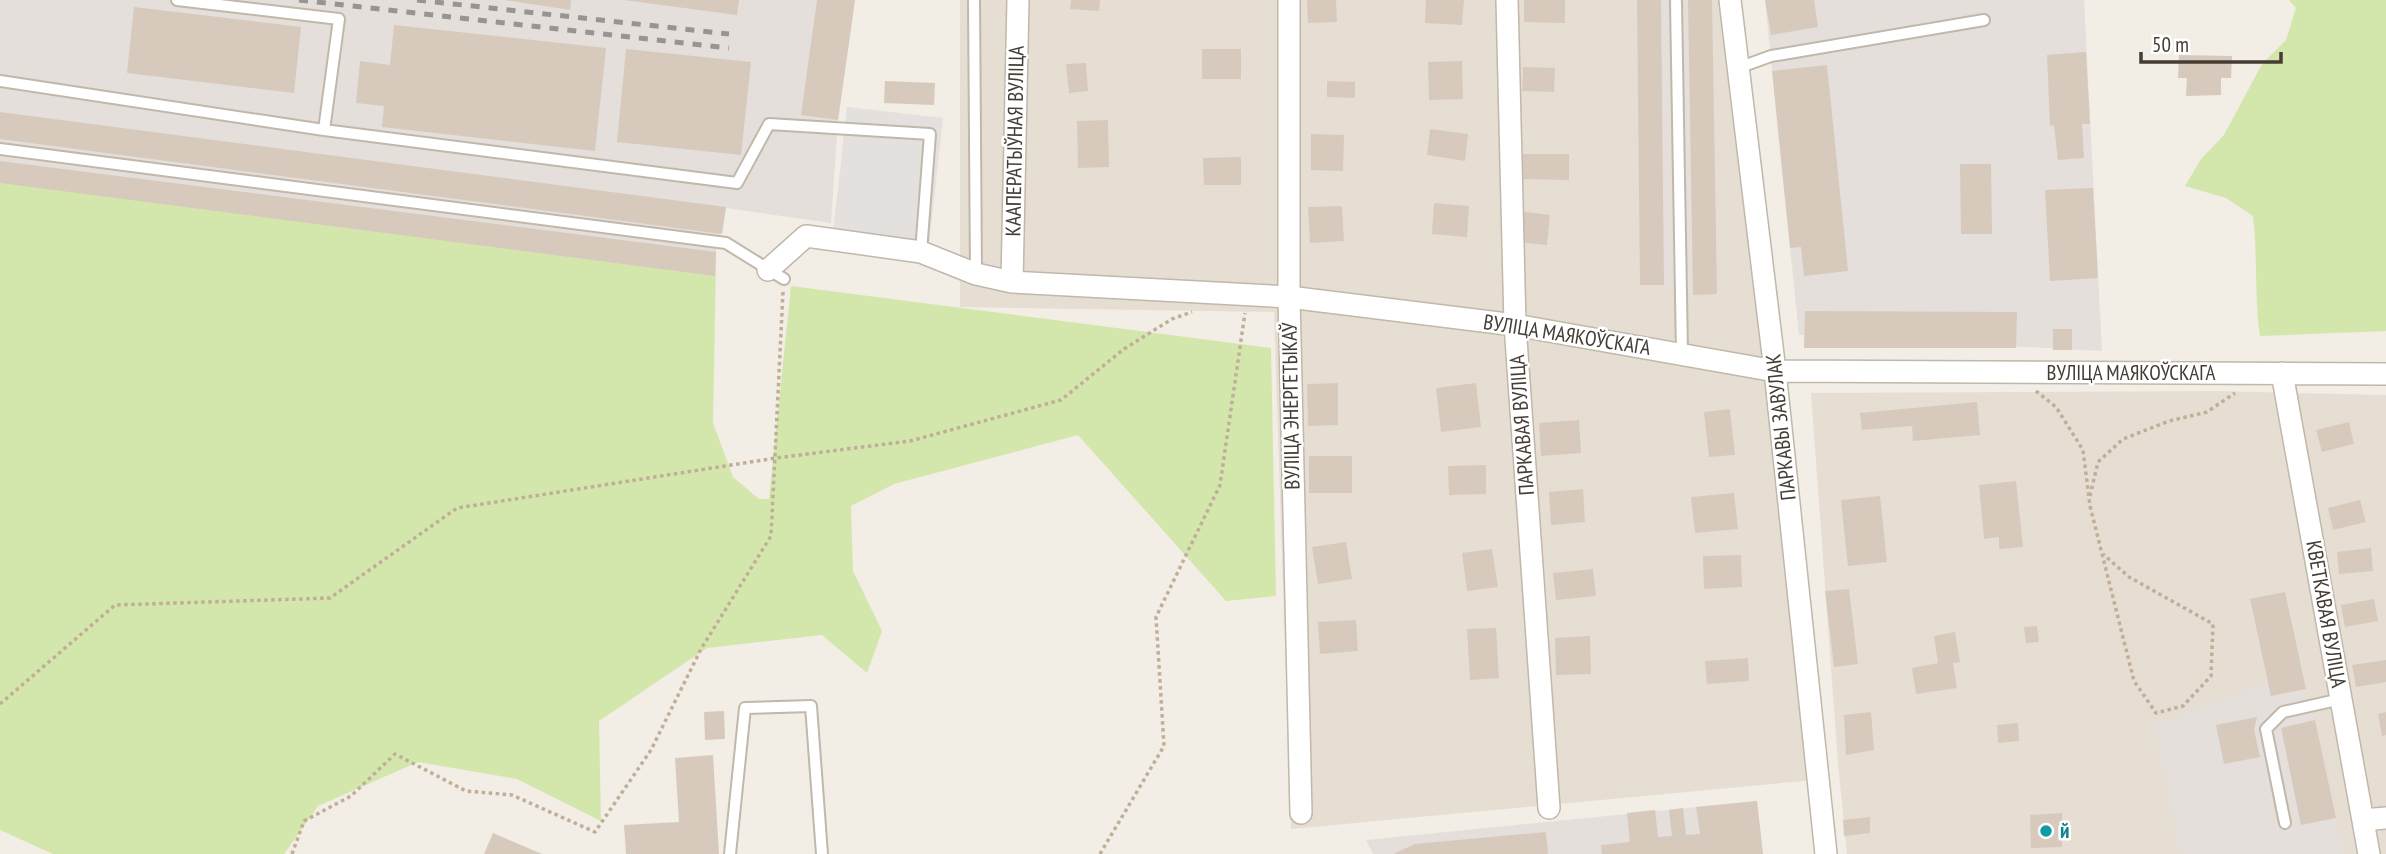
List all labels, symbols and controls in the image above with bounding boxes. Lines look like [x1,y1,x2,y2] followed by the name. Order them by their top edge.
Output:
[2141,21,2281,65] scale bar
[2152,31,2189,58] text: 50 m
[999,45,1030,237] street label: КААПЕРАТЫЎНАЯ ВУЛІЦА
[1482,308,1653,361] street label: ВУЛІЦА МАЯКОЎСКАГА
[1276,322,1305,490] street label: ВУЛІЦА ЭНЕРГЕТЫКАЎ
[1759,352,1802,502] street label: ПАРКАВЫ ЗАВУЛАК
[1503,354,1540,496] street label: ПАРКАВАЯ ВУЛІЦА
[2047,359,2216,386] street label: ВУЛІЦА МАЯКОЎСКАГА
[2300,538,2353,690] street label: КВЕТКАВАЯ ВУЛІЦА
[2060,817,2069,844] place label: й
[2038,823,2054,839] marker: й

